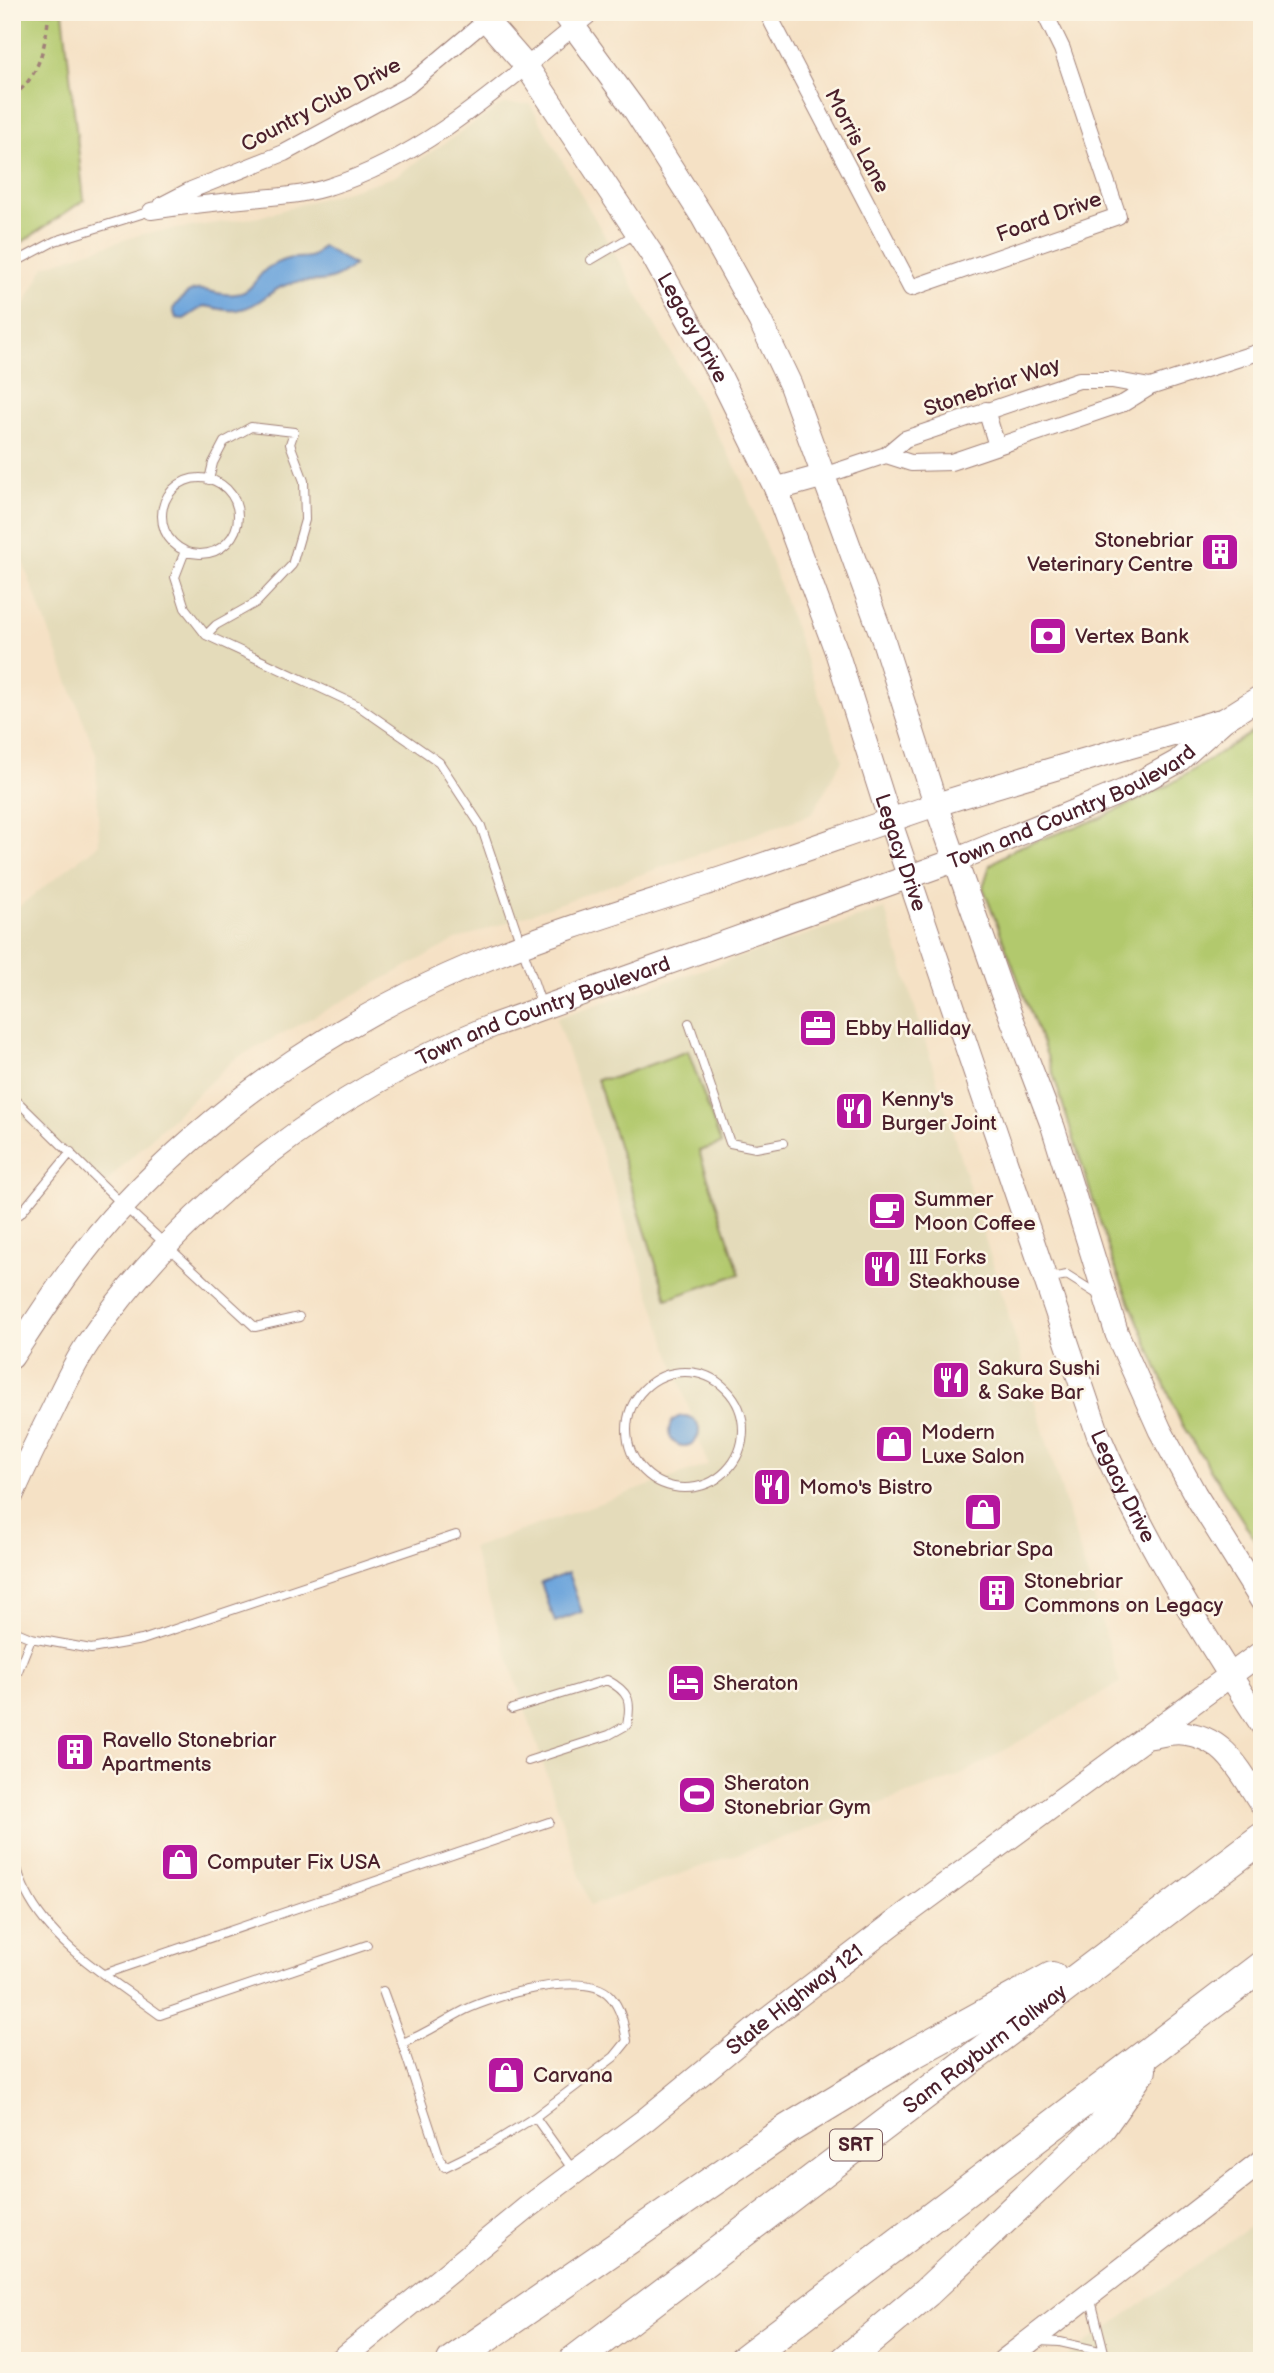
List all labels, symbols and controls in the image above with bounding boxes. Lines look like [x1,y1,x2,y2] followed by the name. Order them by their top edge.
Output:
[237,52,405,158] street label: Country Club Drive
[819,85,895,197] street label: Morris Lane
[993,186,1105,248] street label: Foard Drive
[652,268,734,387] street label: Legacy Drive
[920,352,1064,422] street label: Stonebriar Way
[1027,528,1193,577] place label: Stonebriar Veterinary Centre
[1199,531,1241,573] building icon: Stonebriar Veterinary Centre
[1027,615,1069,657] bank icon: Vertex Bank
[1075,624,1189,649] place label: Vertex Bank
[945,739,1201,874] street label: Town and Country Boulevard
[870,791,932,914] street label: Legacy Drive
[412,951,673,1071] street label: Town and Country Boulevard
[797,1007,839,1049] office icon: Ebby Halliday
[845,1016,971,1041] place label: Ebby Halliday
[881,1087,997,1136] place label: Kenny's Burger Joint
[833,1090,875,1132] restaurant icon: Kenny's Burger Joint
[914,1187,1036,1236] place label: Summer Moon Coffee
[866,1190,908,1232] cafe icon: Summer Moon Coffee
[909,1245,1020,1294] place label: III Forks Steakhouse
[861,1248,903,1290] restaurant icon: III Forks Steakhouse
[978,1356,1100,1405] place label: Sakura Sushi & Sake Bar
[930,1359,972,1401] restaurant icon: Sakura Sushi & Sake Bar
[921,1420,1025,1469] place label: Modern Luxe Salon
[873,1423,915,1465] shop icon: Modern Luxe Salon
[1085,1426,1161,1547] street label: Legacy Drive
[751,1466,793,1508] restaurant icon: Momo's Bistro
[799,1475,933,1500] place label: Momo's Bistro
[962,1491,1004,1533] shop icon: Stonebriar Spa
[913,1537,1053,1562] place label: Stonebriar Spa
[1024,1569,1224,1618] place label: Stonebriar Commons on Legacy
[976,1572,1018,1614] building icon: Stonebriar Commons on Legacy
[665,1662,707,1704] hotel icon: Sheraton
[713,1671,798,1696] place label: Sheraton
[102,1728,276,1777] place label: Ravello Stonebriar Apartments
[54,1731,96,1773] building icon: Ravello Stonebriar Apartments
[724,1771,871,1820] place label: Sheraton Stonebriar Gym
[676,1774,718,1816] sports icon: Sheraton Stonebriar Gym
[159,1841,201,1883] shop icon: Computer Fix USA
[207,1850,380,1875] place label: Computer Fix USA
[721,1939,868,2060] street label: State Highway 121
[898,1978,1072,2119] street label: Sam Rayburn Tollway
[485,2054,527,2096] shop icon: Carvana
[533,2063,613,2088] place label: Carvana
[830,2130,882,2160] road number: SRT

